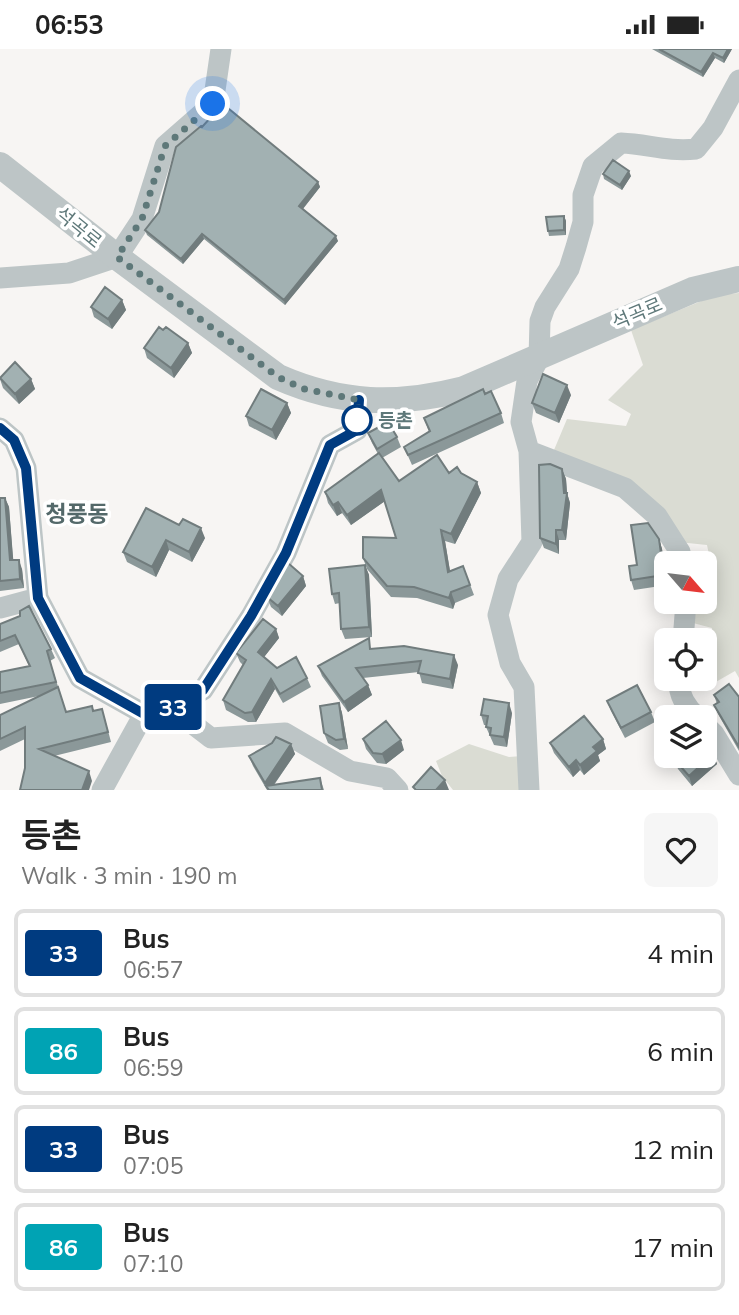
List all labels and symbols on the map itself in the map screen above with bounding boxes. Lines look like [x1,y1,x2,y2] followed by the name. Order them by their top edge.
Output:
[195,86,230,121] your location
[51,201,107,253] street label: 석곡로
[608,292,666,334] street label: 석곡로
[342,405,372,435] marker: 등촌
[378,408,413,432] place label: 등촌
[45,499,109,528] district label: 청풍동
[654,551,718,614] north arrow
[142,684,204,730] line badge: 33

